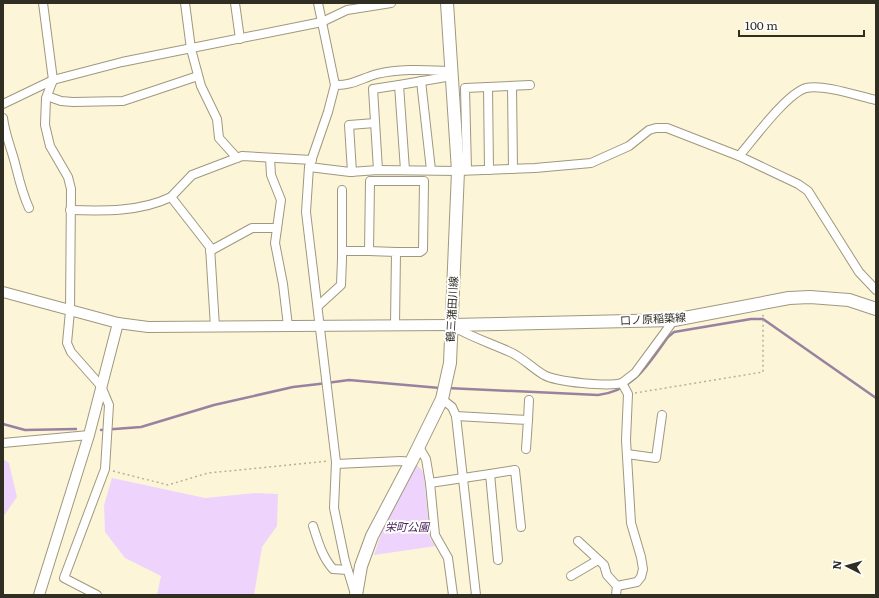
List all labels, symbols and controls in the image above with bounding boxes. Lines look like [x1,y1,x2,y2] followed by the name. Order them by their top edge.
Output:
[739,12,864,38] scale bar
[745,16,778,34] text: 100 m
[441,276,461,342] street label: 鶴三潴田川線
[620,308,686,328] street label: 口ノ原稲築線
[385,518,431,534] park label: 栄町公園
[827,546,867,586] north arrow
[828,559,844,570] text: N

